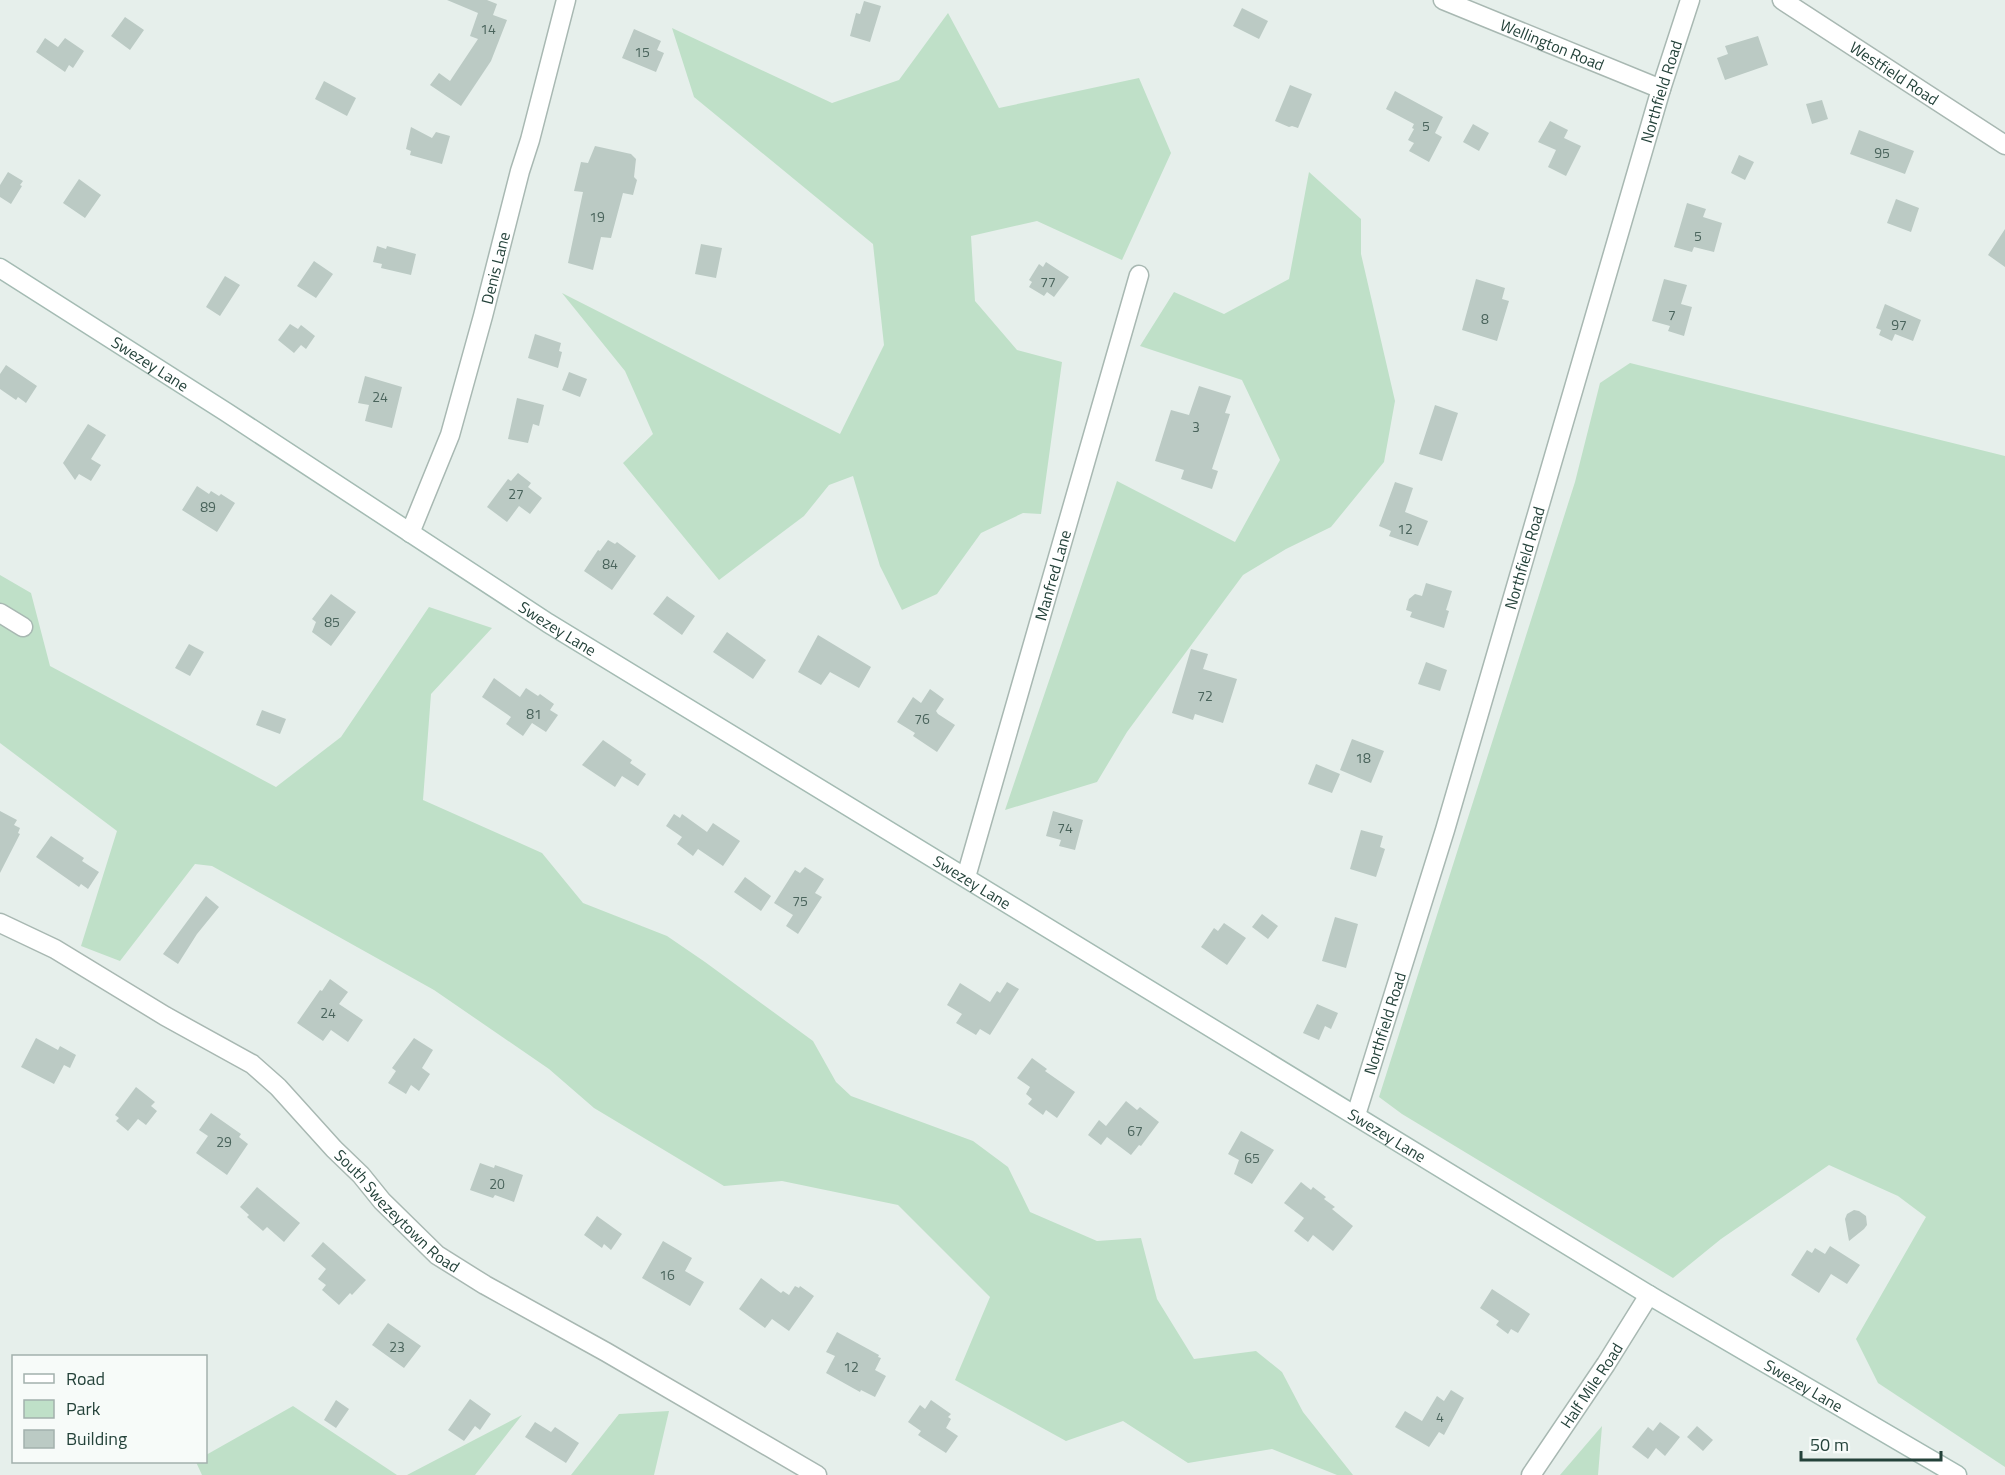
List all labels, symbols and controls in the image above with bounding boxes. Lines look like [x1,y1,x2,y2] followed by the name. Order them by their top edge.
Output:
[1497,13,1608,77] street label: Wellington Road
[480,18,496,39] house number: 14
[1845,35,1944,111] street label: Westfield Road
[1634,37,1688,146] street label: Northfield Road
[634,41,650,62] house number: 15
[1422,115,1430,136] house number: 5
[1874,142,1890,163] house number: 95
[589,206,605,227] house number: 19
[1694,225,1702,246] house number: 5
[475,229,516,307] street label: Denis Lane
[1040,271,1056,292] house number: 77
[1668,304,1676,325] house number: 7
[1481,308,1489,329] house number: 8
[1891,314,1907,335] house number: 97
[107,330,193,397] street label: Swezey Lane
[372,386,388,407] house number: 24
[1192,416,1200,437] house number: 3
[508,483,524,504] house number: 27
[200,496,216,517] house number: 89
[1498,504,1551,612] street label: Northfield Road
[1397,518,1413,539] house number: 12
[1028,527,1077,623] street label: Manfred Lane
[602,553,618,574] house number: 84
[514,595,601,662] street label: Swezey Lane
[324,611,340,632] house number: 85
[1197,685,1213,706] house number: 72
[526,703,542,724] house number: 81
[914,708,930,729] house number: 76
[1355,747,1371,768] house number: 18
[1057,817,1073,838] house number: 74
[929,849,1016,915] street label: Swezey Lane
[792,890,808,911] house number: 75
[1357,969,1412,1078] street label: Northfield Road
[320,1002,336,1023] house number: 24
[1343,1102,1431,1168] street label: Swezey Lane
[1127,1120,1143,1141] house number: 67
[216,1131,232,1152] house number: 29
[329,1144,464,1278] street label: South Swezeytown Road
[1244,1147,1260,1168] house number: 65
[489,1173,505,1194] house number: 20
[659,1264,675,1285] house number: 16
[389,1336,405,1357] house number: 23
[1554,1338,1628,1433] street label: Half Mile Road
[1760,1353,1848,1418] street label: Swezey Lane
[12,1355,207,1463] legend
[843,1356,859,1377] house number: 12
[66,1365,105,1392] text: Road
[66,1395,101,1422] text: Park
[1436,1406,1444,1427] house number: 4
[1801,1424,1940,1462] scale bar
[66,1425,127,1452] text: Building
[1810,1431,1849,1458] text: 50 m

